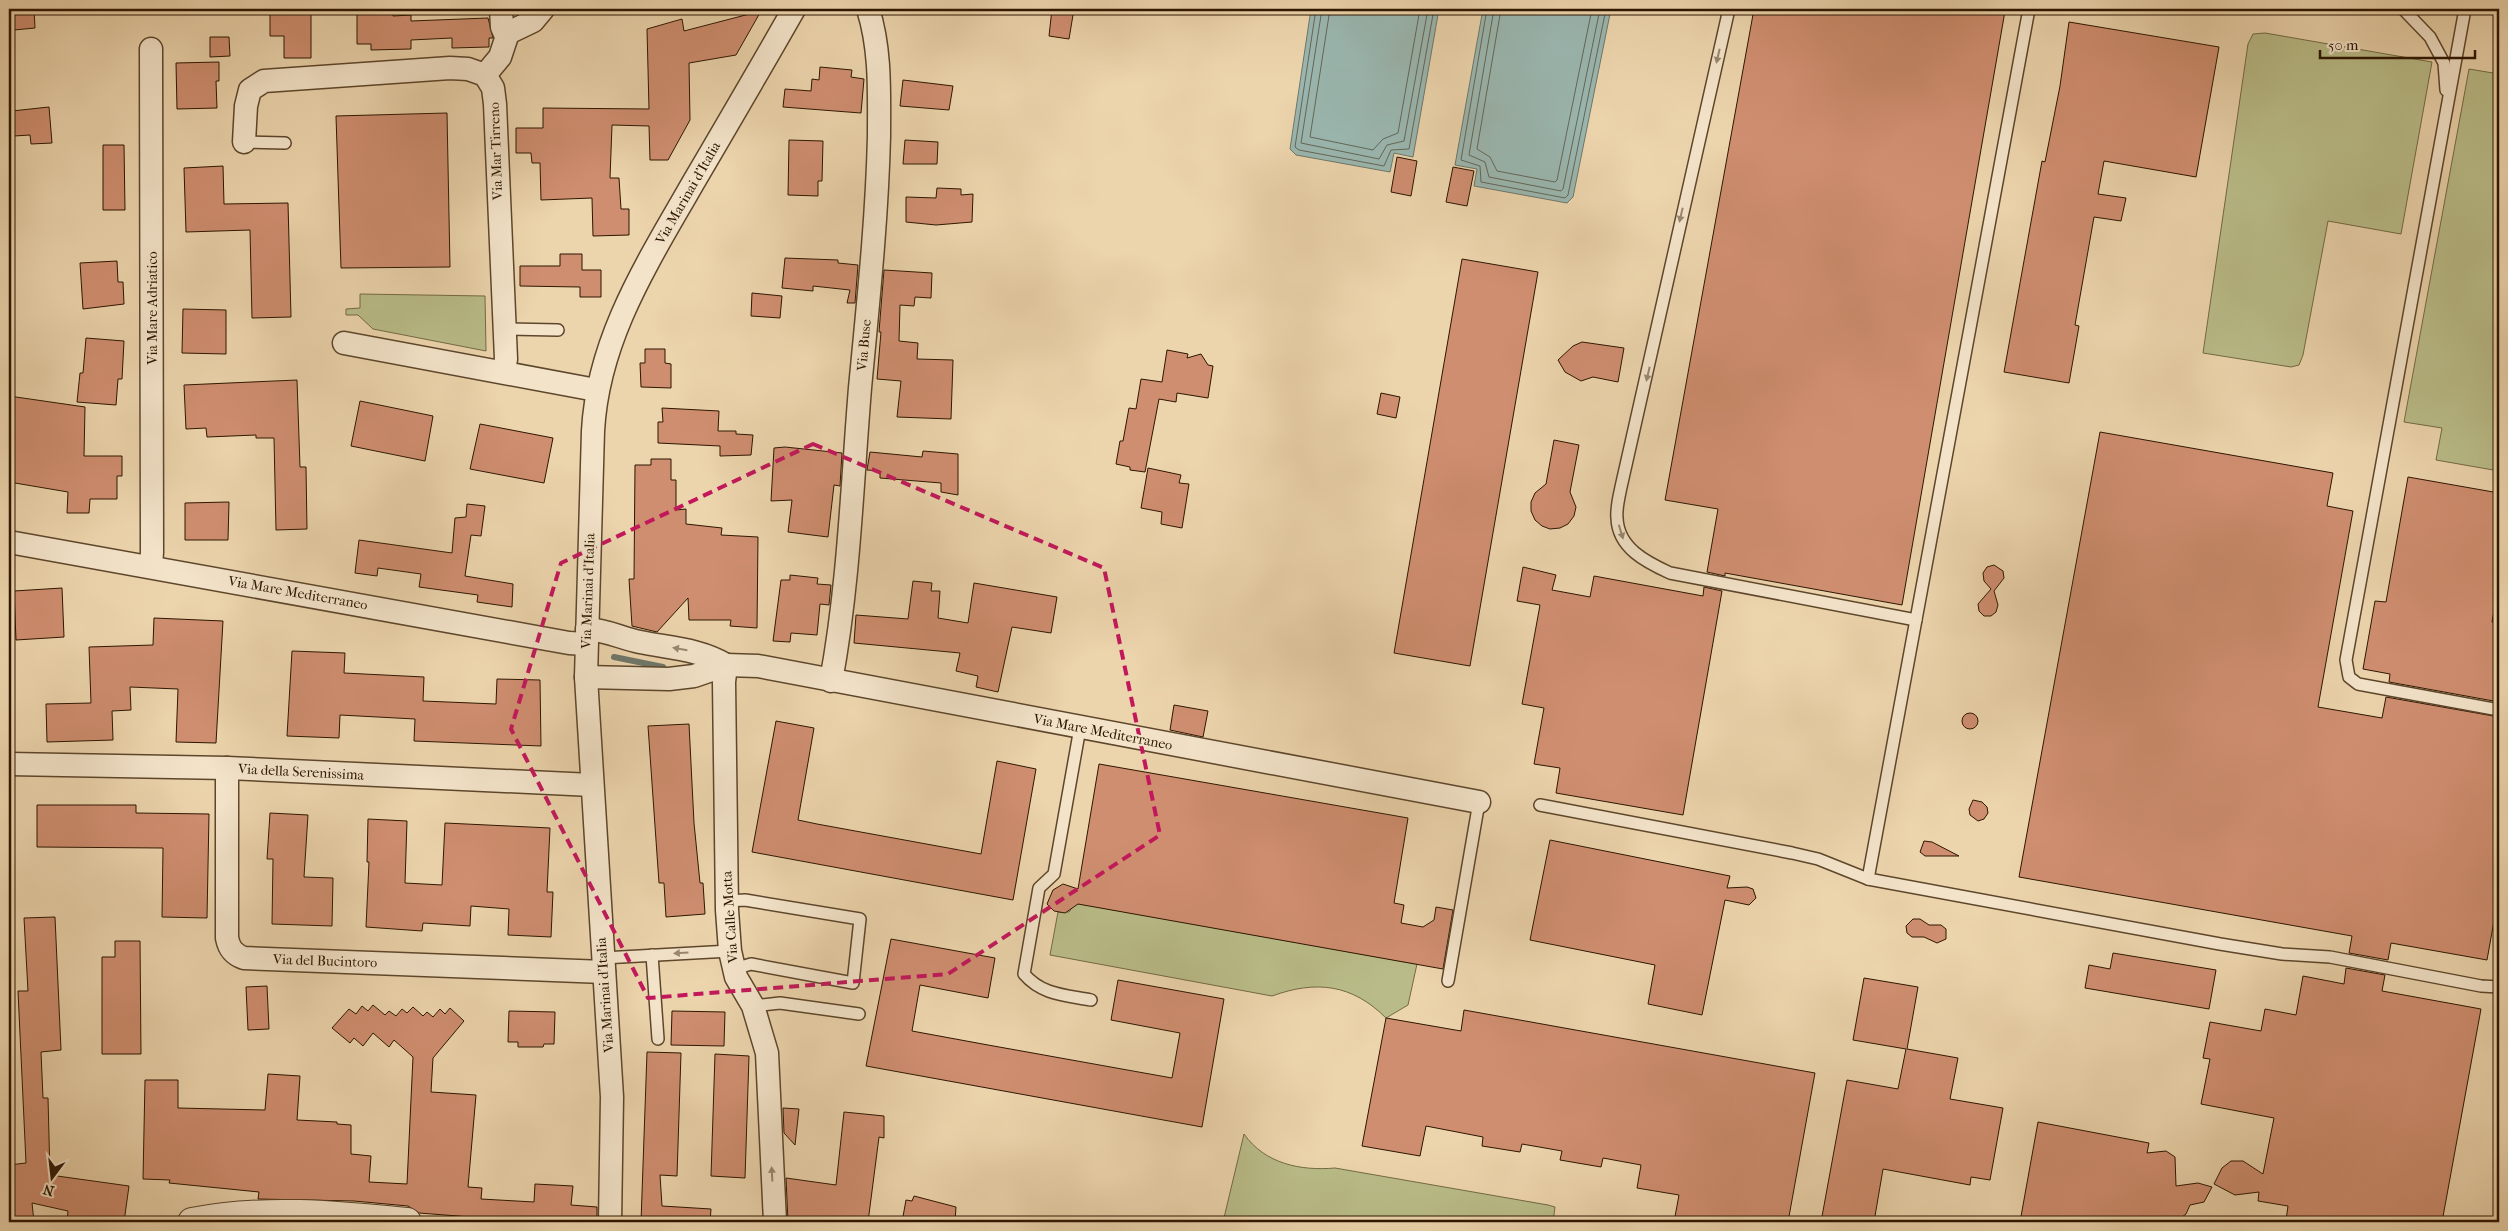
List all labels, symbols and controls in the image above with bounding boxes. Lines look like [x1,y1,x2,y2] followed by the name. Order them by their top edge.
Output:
[2320,28,2476,60] scale bar
[2328,36,2359,54] text: 50 m
[1714,49,1722,64] one-way arrow
[486,102,506,201] street label: Via Mar Tirreno
[651,138,725,248] street label: Via Marinai d'Italia
[1677,207,1685,222] one-way arrow
[144,251,161,366] street label: Via Mare Adriatico
[853,318,875,373] street label: Via Buse
[1644,366,1652,381] one-way arrow
[1617,525,1625,540] one-way arrow
[577,532,599,650] street label: Via Marinai d'Italia
[226,572,369,614] street label: Via Mare Mediterraneo
[672,645,688,653] one-way arrow
[1031,710,1174,754] street label: Via Mare Mediterraneo
[237,760,365,784] street label: Via della Serenissima
[718,870,742,965] street label: Via Calle Motta
[592,936,618,1054] street label: Via Marinai d'Italia
[673,950,689,958] one-way arrow
[272,951,377,971] street label: Via del Bucintoro
[28,1154,78,1204] north arrow
[768,1165,776,1181] one-way arrow
[41,1180,56,1200] text: N

